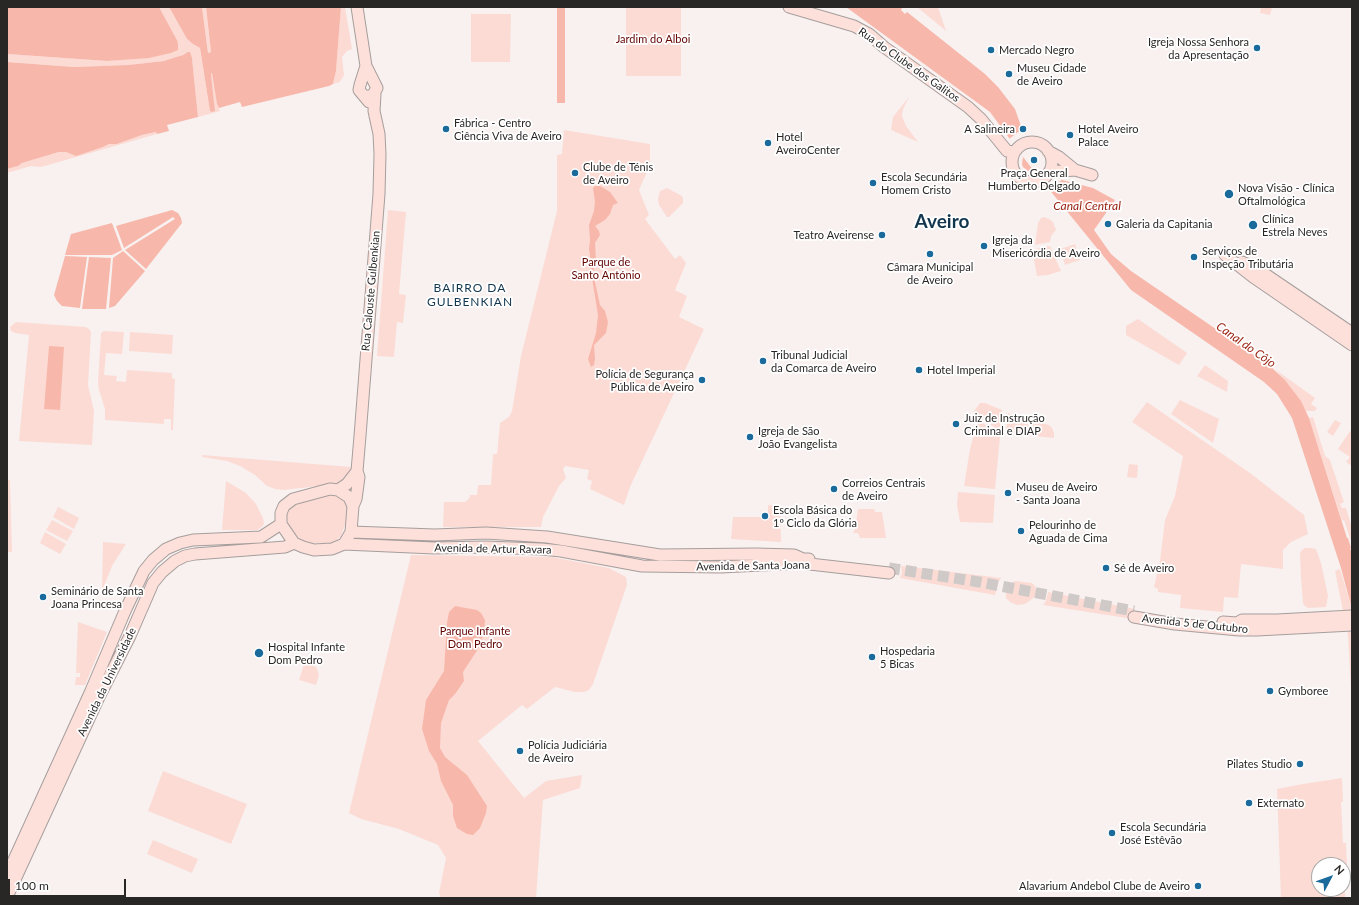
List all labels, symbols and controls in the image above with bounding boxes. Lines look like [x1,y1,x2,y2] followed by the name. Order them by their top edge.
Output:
[856,25,962,105] street label: Rua do Clube dos Galitos
[616,32,690,46] park label: Jardim do Alboi
[1148,35,1249,61] place label: Igreja Nossa Senhora da Apresentação
[999,43,1074,57] place label: Mercado Negro
[1252,43,1262,53] marker: Igreja Nossa Senhora da Apresentação
[986,45,996,55] marker: Mercado Negro
[1017,61,1086,87] place label: Museu Cidade de Aveiro
[1004,69,1014,79] marker: Museu Cidade de Aveiro
[454,116,562,142] place label: Fábrica - Centro Ciência Viva de Aveiro
[964,122,1015,136] place label: A Salineira
[1078,122,1138,148] place label: Hotel Aveiro Palace
[441,124,451,134] marker: Fábrica - Centro Ciência Viva de Aveiro
[1018,124,1028,134] marker: A Salineira
[776,130,840,156] place label: Hotel AveiroCenter
[1065,130,1075,140] marker: Hotel Aveiro Palace
[763,138,773,148] marker: Hotel AveiroCenter
[1029,155,1039,165] marker: Praça General Humberto Delgado
[583,160,653,186] place label: Clube de Ténis de Aveiro
[988,166,1080,192] place label: Praça General Humberto Delgado
[570,168,580,178] marker: Clube de Ténis de Aveiro
[881,170,967,196] place label: Escola Secundária Homem Cristo
[868,178,878,188] marker: Escola Secundária Homem Cristo
[1238,181,1335,207] place label: Nova Visão - Clínica Oftalmológica
[1223,188,1235,200] marker: Nova Visão - Clínica Oftalmológica
[1053,199,1121,213] water label: Canal Central
[915,211,969,233] district label: Aveiro
[1262,212,1327,238] place label: Clínica Estrela Neves
[1116,217,1213,231] place label: Galeria da Capitania
[1103,219,1113,229] marker: Galeria da Capitania
[1247,219,1259,231] marker: Clínica Estrela Neves
[794,228,874,242] place label: Teatro Aveirense
[359,230,383,352] street label: Rua Calouste Gulbenkian
[877,230,887,240] marker: Teatro Aveirense
[992,233,1100,259] place label: Igreja da Misericórdia de Aveiro
[979,241,989,251] marker: Igreja da Misericórdia de Aveiro
[1202,244,1293,270] place label: Serviços de Inspeção Tributária
[925,249,935,259] marker: Câmara Municipal de Aveiro
[1189,252,1199,262] marker: Serviços de Inspeção Tributária
[571,255,641,281] park label: Parque de Santo António
[887,260,973,286] place label: Câmara Municipal de Aveiro
[427,281,513,309] district label: BAIRRO DA GULBENKIAN
[1213,319,1279,371] water label: Canal do Côjo
[771,348,877,374] place label: Tribunal Judicial da Comarca de Aveiro
[758,356,768,366] marker: Tribunal Judicial da Comarca de Aveiro
[927,363,995,377] place label: Hotel Imperial
[914,365,924,375] marker: Hotel Imperial
[595,367,694,393] place label: Polícia de Segurança Pública de Aveiro
[697,375,707,385] marker: Polícia de Segurança Pública de Aveiro
[964,411,1045,437] place label: Juiz de Instrução Criminal e DIAP
[951,419,961,429] marker: Juiz de Instrução Criminal e DIAP
[758,424,837,450] place label: Igreja de São João Evangelista
[745,432,755,442] marker: Igreja de São João Evangelista
[842,476,925,502] place label: Correios Centrais de Aveiro
[1016,480,1098,506] place label: Museu de Aveiro - Santa Joana
[829,484,839,494] marker: Correios Centrais de Aveiro
[1003,488,1013,498] marker: Museu de Aveiro - Santa Joana
[773,503,857,529] place label: Escola Básica do 1º Ciclo da Glória
[760,511,770,521] marker: Escola Básica do 1º Ciclo da Glória
[1029,518,1107,544] place label: Pelourinho de Aguada de Cima
[1016,526,1026,536] marker: Pelourinho de Aguada de Cima
[434,541,552,557] street label: Avenida de Artur Ravara
[696,558,810,574] street label: Avenida de Santa Joana
[1114,561,1174,575] place label: Sé de Aveiro
[1101,563,1111,573] marker: Sé de Aveiro
[51,584,143,610] place label: Seminário de Santa Joana Princesa
[38,592,48,602] marker: Seminário de Santa Joana Princesa
[1141,612,1249,636] street label: Avenida 5 de Outubro
[440,624,510,650] park label: Parque Infante Dom Pedro
[75,626,139,738] street label: Avenida da Universidade
[268,640,345,666] place label: Hospital Infante Dom Pedro
[880,644,935,670] place label: Hospedaria 5 Bicas
[253,647,265,659] marker: Hospital Infante Dom Pedro
[867,652,877,662] marker: Hospedaria 5 Bicas
[1278,684,1328,698] place label: Gymboree
[1265,686,1275,696] marker: Gymboree
[528,738,607,764] place label: Polícia Judiciária de Aveiro
[515,746,525,756] marker: Polícia Judiciária de Aveiro
[1227,757,1292,771] place label: Pilates Studio
[1295,759,1305,769] marker: Pilates Studio
[1257,796,1304,810] place label: Externato
[1244,798,1254,808] marker: Externato
[1120,820,1206,846] place label: Escola Secundária José Estêvão
[1107,828,1117,838] marker: Escola Secundária José Estêvão
[1311,857,1351,897] north arrow
[1332,862,1347,877] text: N
[10,871,128,897] scale bar
[15,878,49,893] text: 100 m
[1019,879,1190,893] place label: Alavarium Andebol Clube de Aveiro
[1193,881,1203,891] marker: Alavarium Andebol Clube de Aveiro

